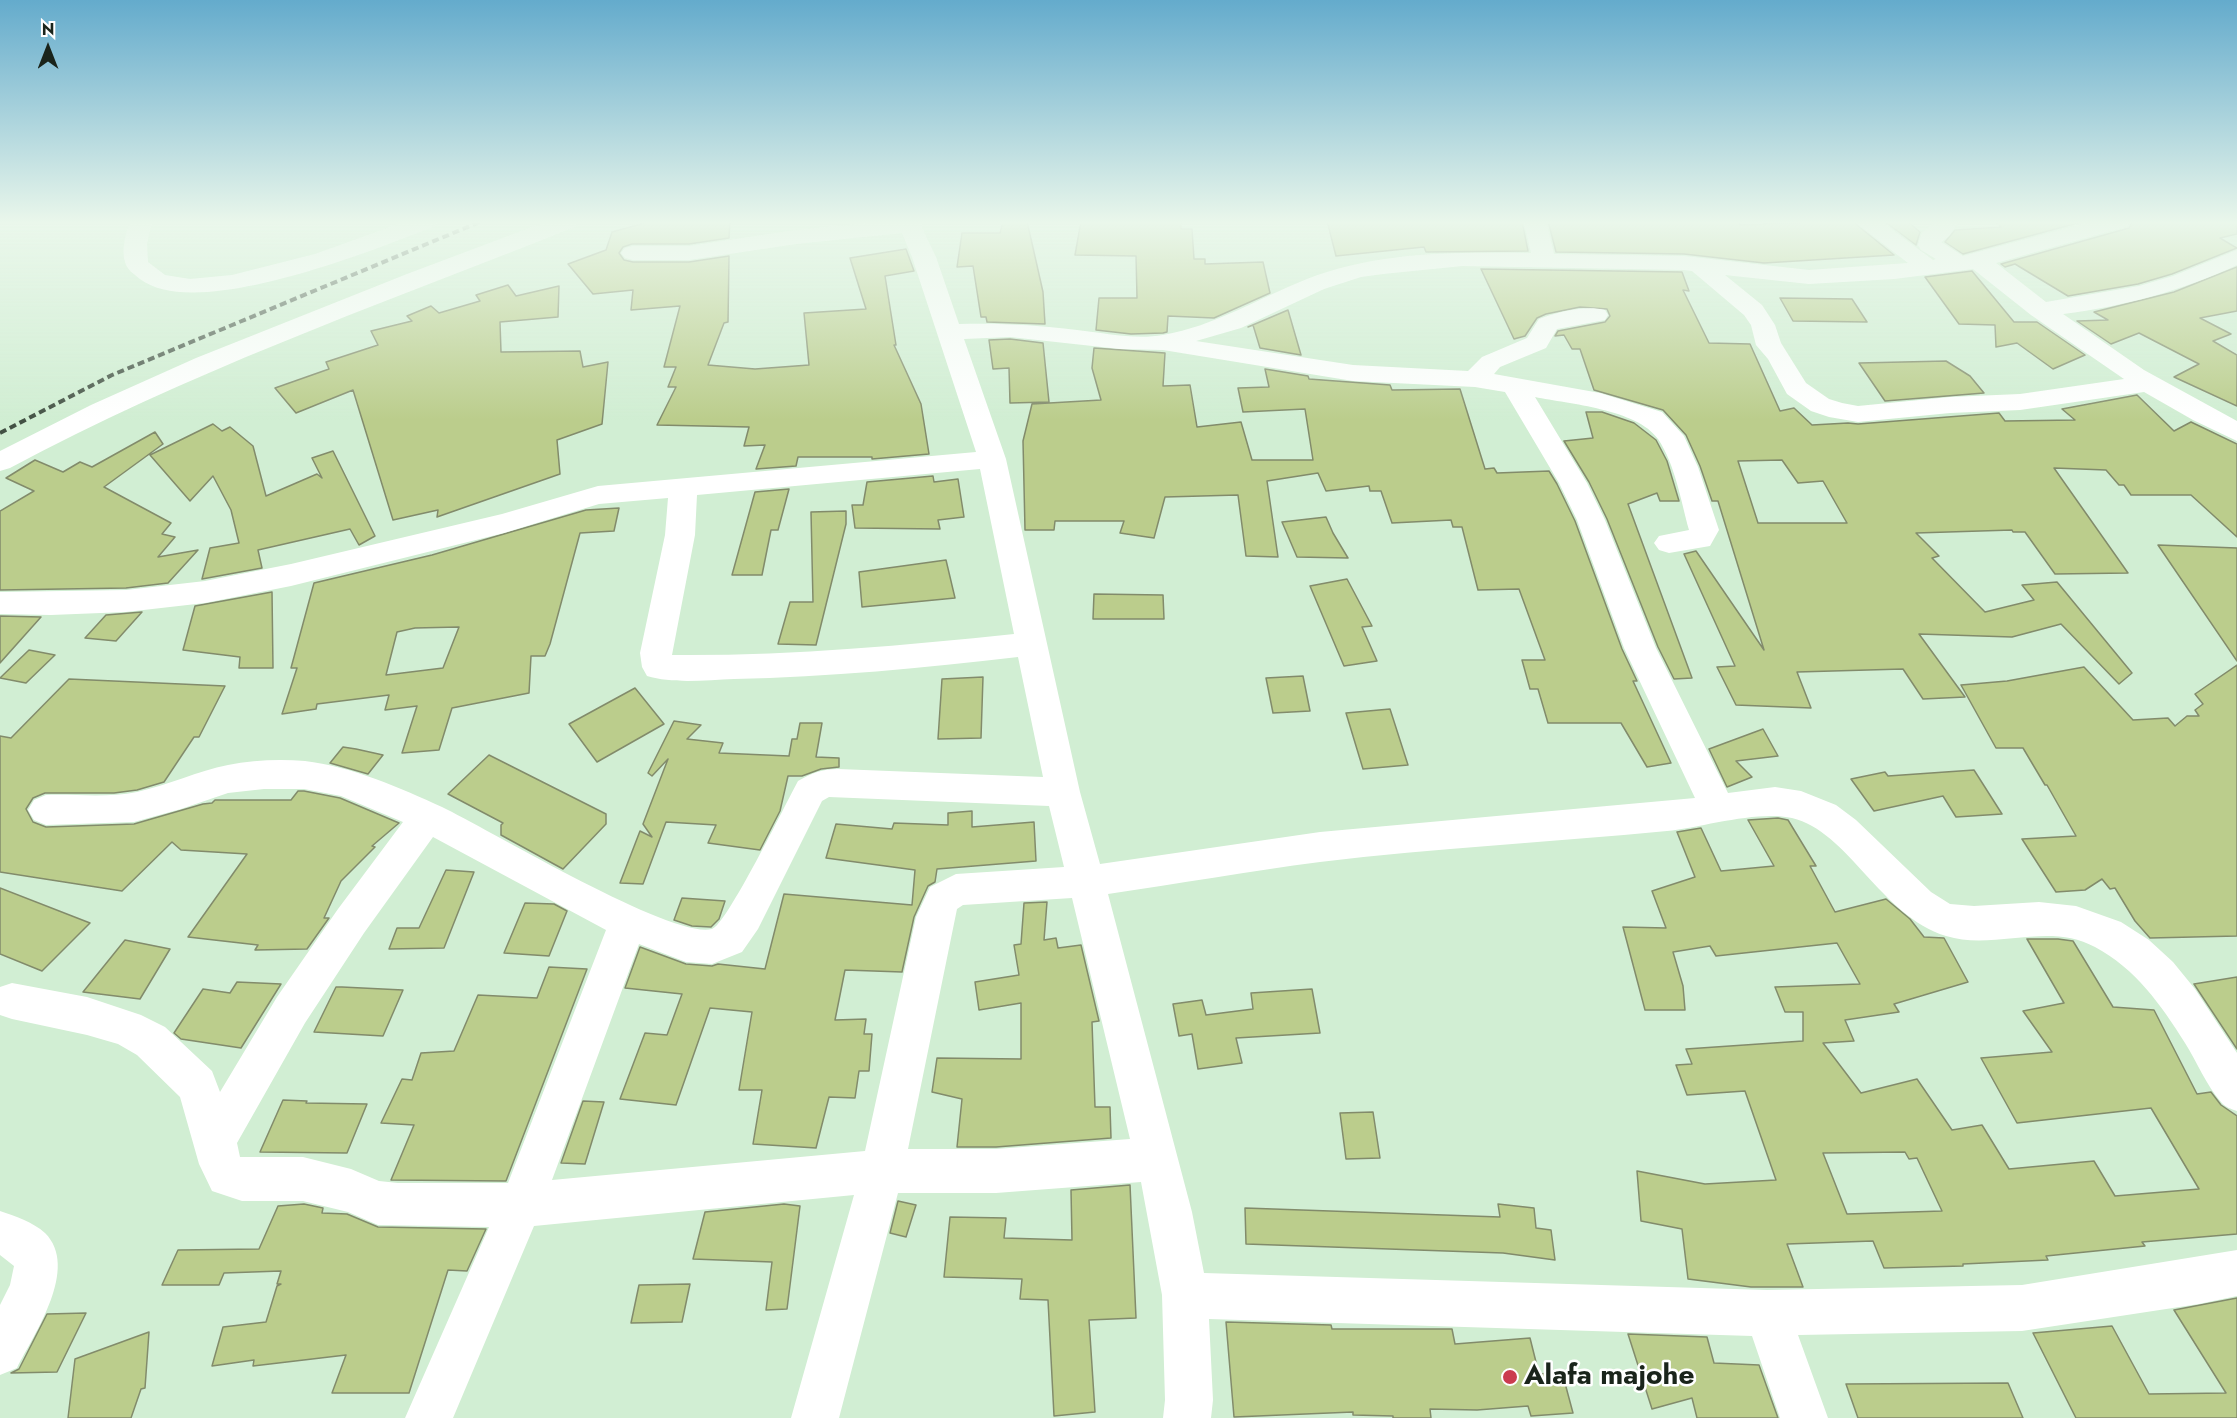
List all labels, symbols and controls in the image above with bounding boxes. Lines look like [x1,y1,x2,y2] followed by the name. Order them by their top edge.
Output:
[18,18,78,78] north arrow
[42,18,54,41] text: N
[1524,1360,1695,1394] place label: Alafa majohe
[1501,1368,1519,1386] marker: Alafa majohe

